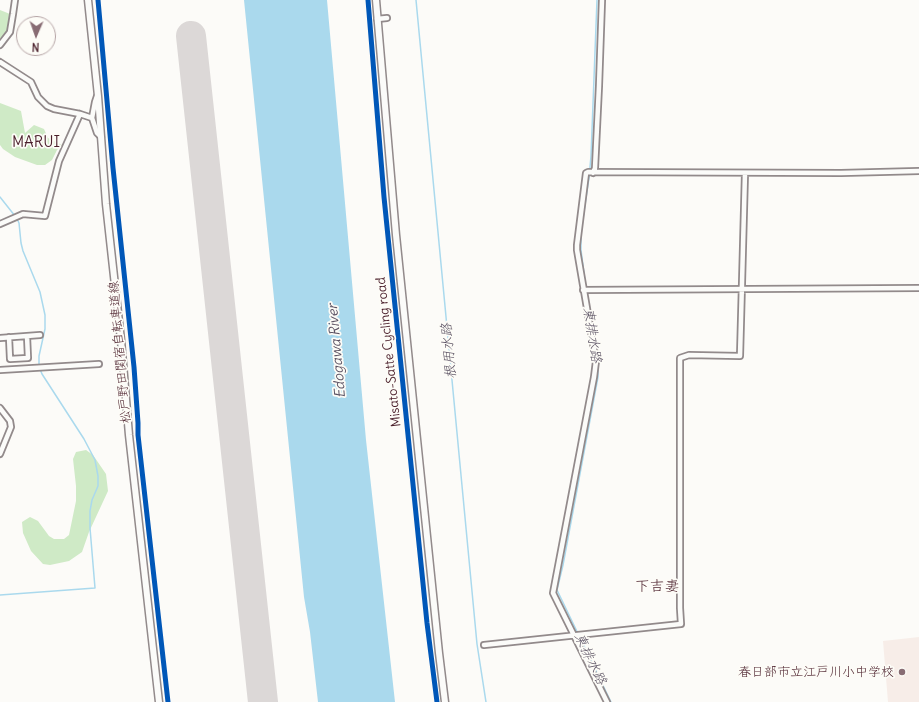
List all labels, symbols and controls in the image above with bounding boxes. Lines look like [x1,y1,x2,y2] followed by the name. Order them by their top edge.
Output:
[16,16,56,56] north arrow
[32,40,40,54] text: N
[9,134,63,152] district label: MARUI
[373,276,405,428] street label: Misato-Satte Cycling road
[106,280,134,424] street label: 松戸野田関宿自転車道線
[325,303,349,399] water label: Edogawa River
[579,306,605,364] water label: 東排水路
[438,322,460,380] water label: 根用水路
[635,578,679,596] district label: 下吉妻
[570,630,610,688] water label: 東排水路
[738,664,894,680] place label: 春日部市立江戸川小中学校
[897,667,907,677] marker: 春日部市立江戸川小中学校

